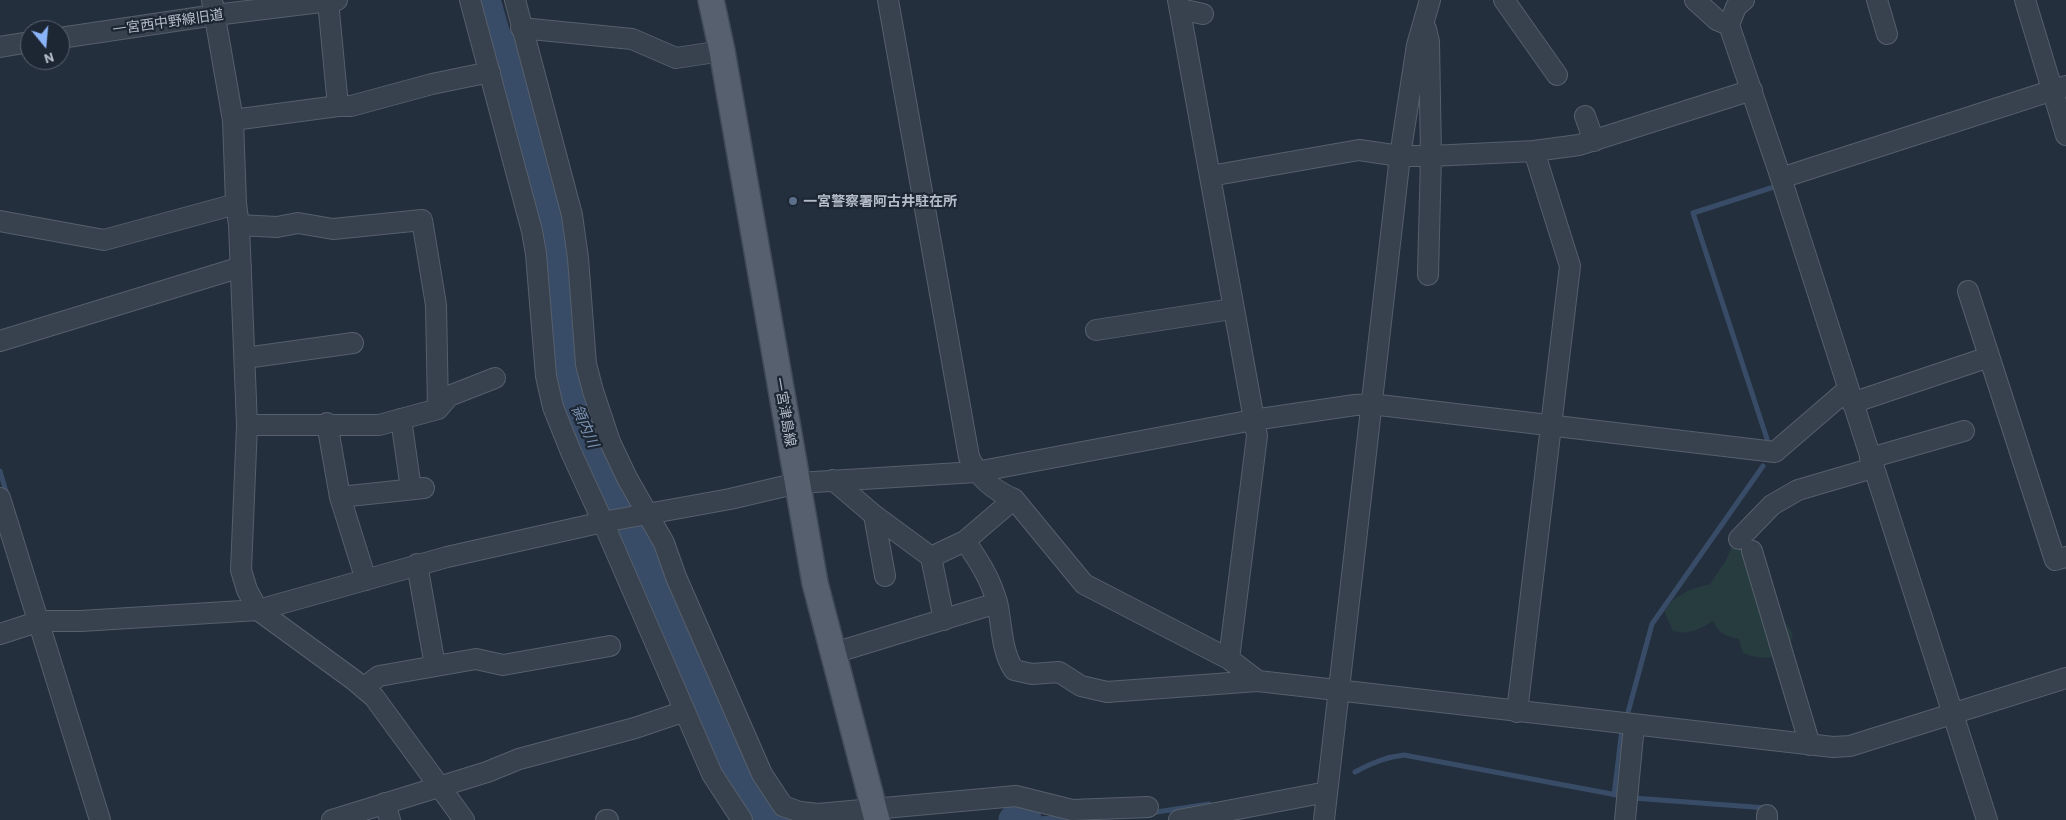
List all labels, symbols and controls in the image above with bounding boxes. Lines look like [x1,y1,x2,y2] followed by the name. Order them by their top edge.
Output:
[111,6,225,38] street label: 一宮西中野線旧道
[20,20,70,70] north arrow
[42,49,56,68] text: N
[803,193,957,209] place label: 一宮警察署阿古井駐在所
[787,195,799,207] marker: 一宮警察署阿古井駐在所
[771,376,799,448] street label: 一宮津島線
[568,402,602,450] water label: 領内川

